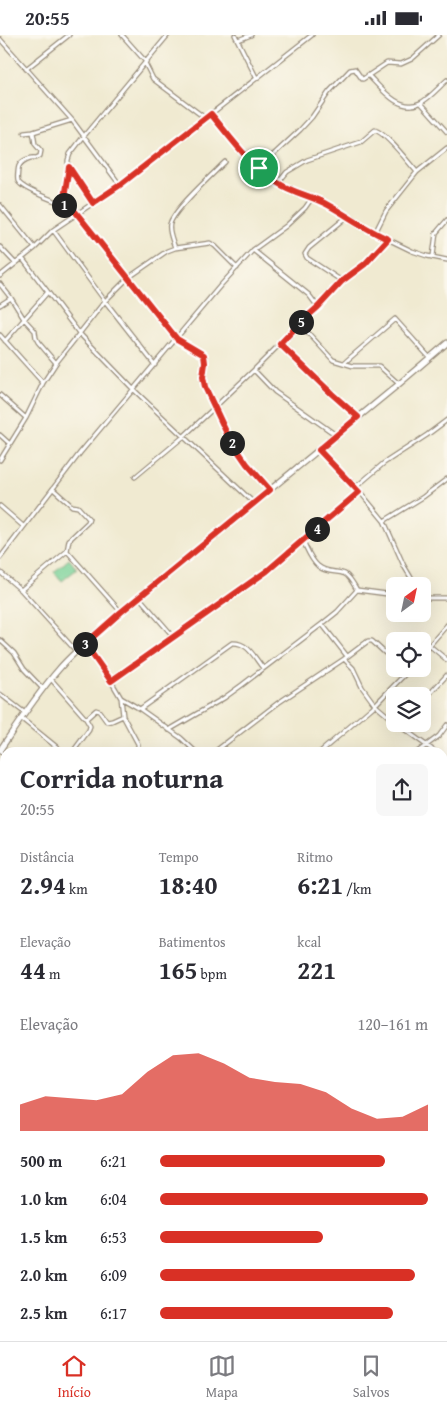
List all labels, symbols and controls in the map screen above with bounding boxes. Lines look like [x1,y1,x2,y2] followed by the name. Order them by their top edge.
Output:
[25,4,70,32] text: 20:55
[238,147,280,189] pin
[245,154,273,182] icon: arrive
[52,193,76,217] pin: 1
[61,195,68,215] text: 1
[288,309,314,335] pin: 5
[298,312,305,332] text: 5
[220,431,244,455] pin: 2
[229,433,236,453] text: 2
[304,517,330,541] pin: 4
[314,519,321,539] text: 4
[386,577,431,623] north arrow
[386,577,431,732] map controls
[72,631,98,657] pin: 3
[386,632,431,677] button: locate
[82,634,89,654] text: 3
[386,687,431,732] button: layers
[20,757,224,798] text: Corrida noturna
[376,764,428,816] button: share
[20,797,55,821] text: 20:55
[20,847,74,867] text: Distância
[159,847,199,867] text: Tempo
[297,847,333,867] text: Ritmo
[20,867,66,903] text: 2.94
[159,867,218,903] text: 18:40
[297,867,343,903] text: 6:21
[66,879,88,899] text: km
[343,879,372,899] text: /km
[20,932,71,952] text: Elevação
[159,932,226,952] text: Batimentos
[297,932,321,952] text: kcal
[20,952,46,988] text: 44
[159,952,198,988] text: 165
[297,952,336,988] text: 221
[46,964,60,984] text: m
[198,964,227,984] text: bpm
[20,1012,78,1036] text: Elevação
[358,1012,428,1036] text: 120–161 m
[20,1149,62,1173] text: 500 m
[100,1149,127,1173] text: 6:21
[20,1187,67,1211] text: 1.0 km
[100,1187,127,1211] text: 6:04
[20,1225,67,1249] text: 1.5 km
[100,1225,127,1249] text: 6:53
[20,1263,67,1287] text: 2.0 km
[100,1263,127,1287] text: 6:09
[20,1301,67,1325] text: 2.5 km
[100,1301,127,1325] text: 6:17
[57,1352,91,1402] tab: Início
[206,1352,238,1402] tab: Mapa
[353,1352,390,1402] tab: Salvos

